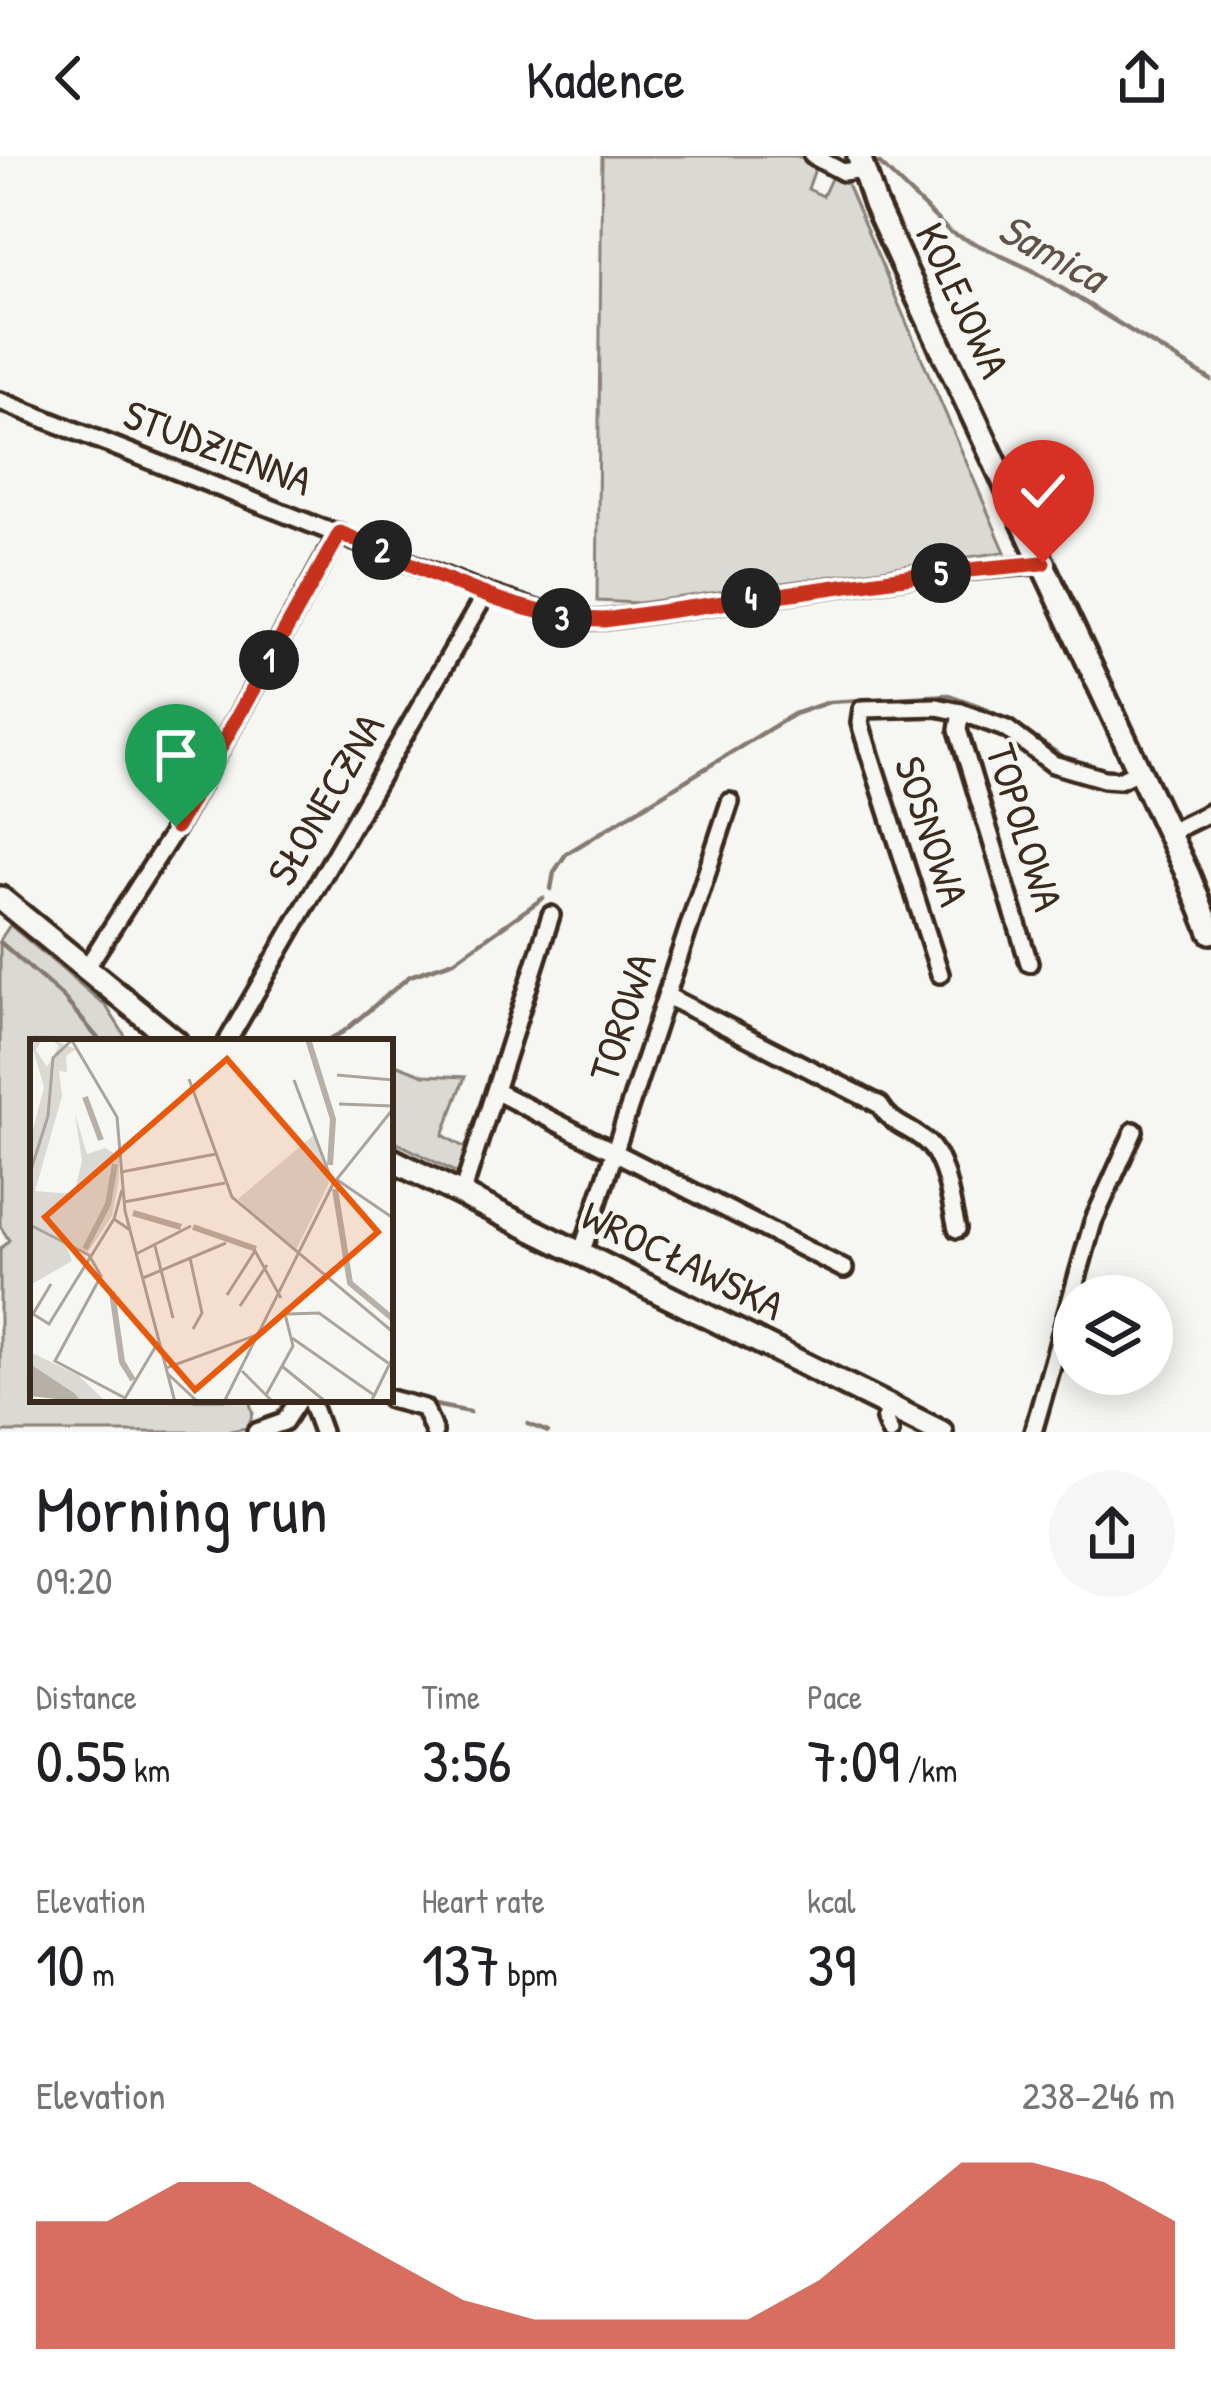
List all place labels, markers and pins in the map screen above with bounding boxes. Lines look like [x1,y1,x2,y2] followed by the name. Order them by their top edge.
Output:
[992,440,1094,563] pin
[352,520,412,580] pin: 2
[911,543,971,603] pin: 5
[721,568,781,628] pin: 4
[532,588,592,648] pin: 3
[239,630,299,690] pin: 1
[125,704,227,827] pin

